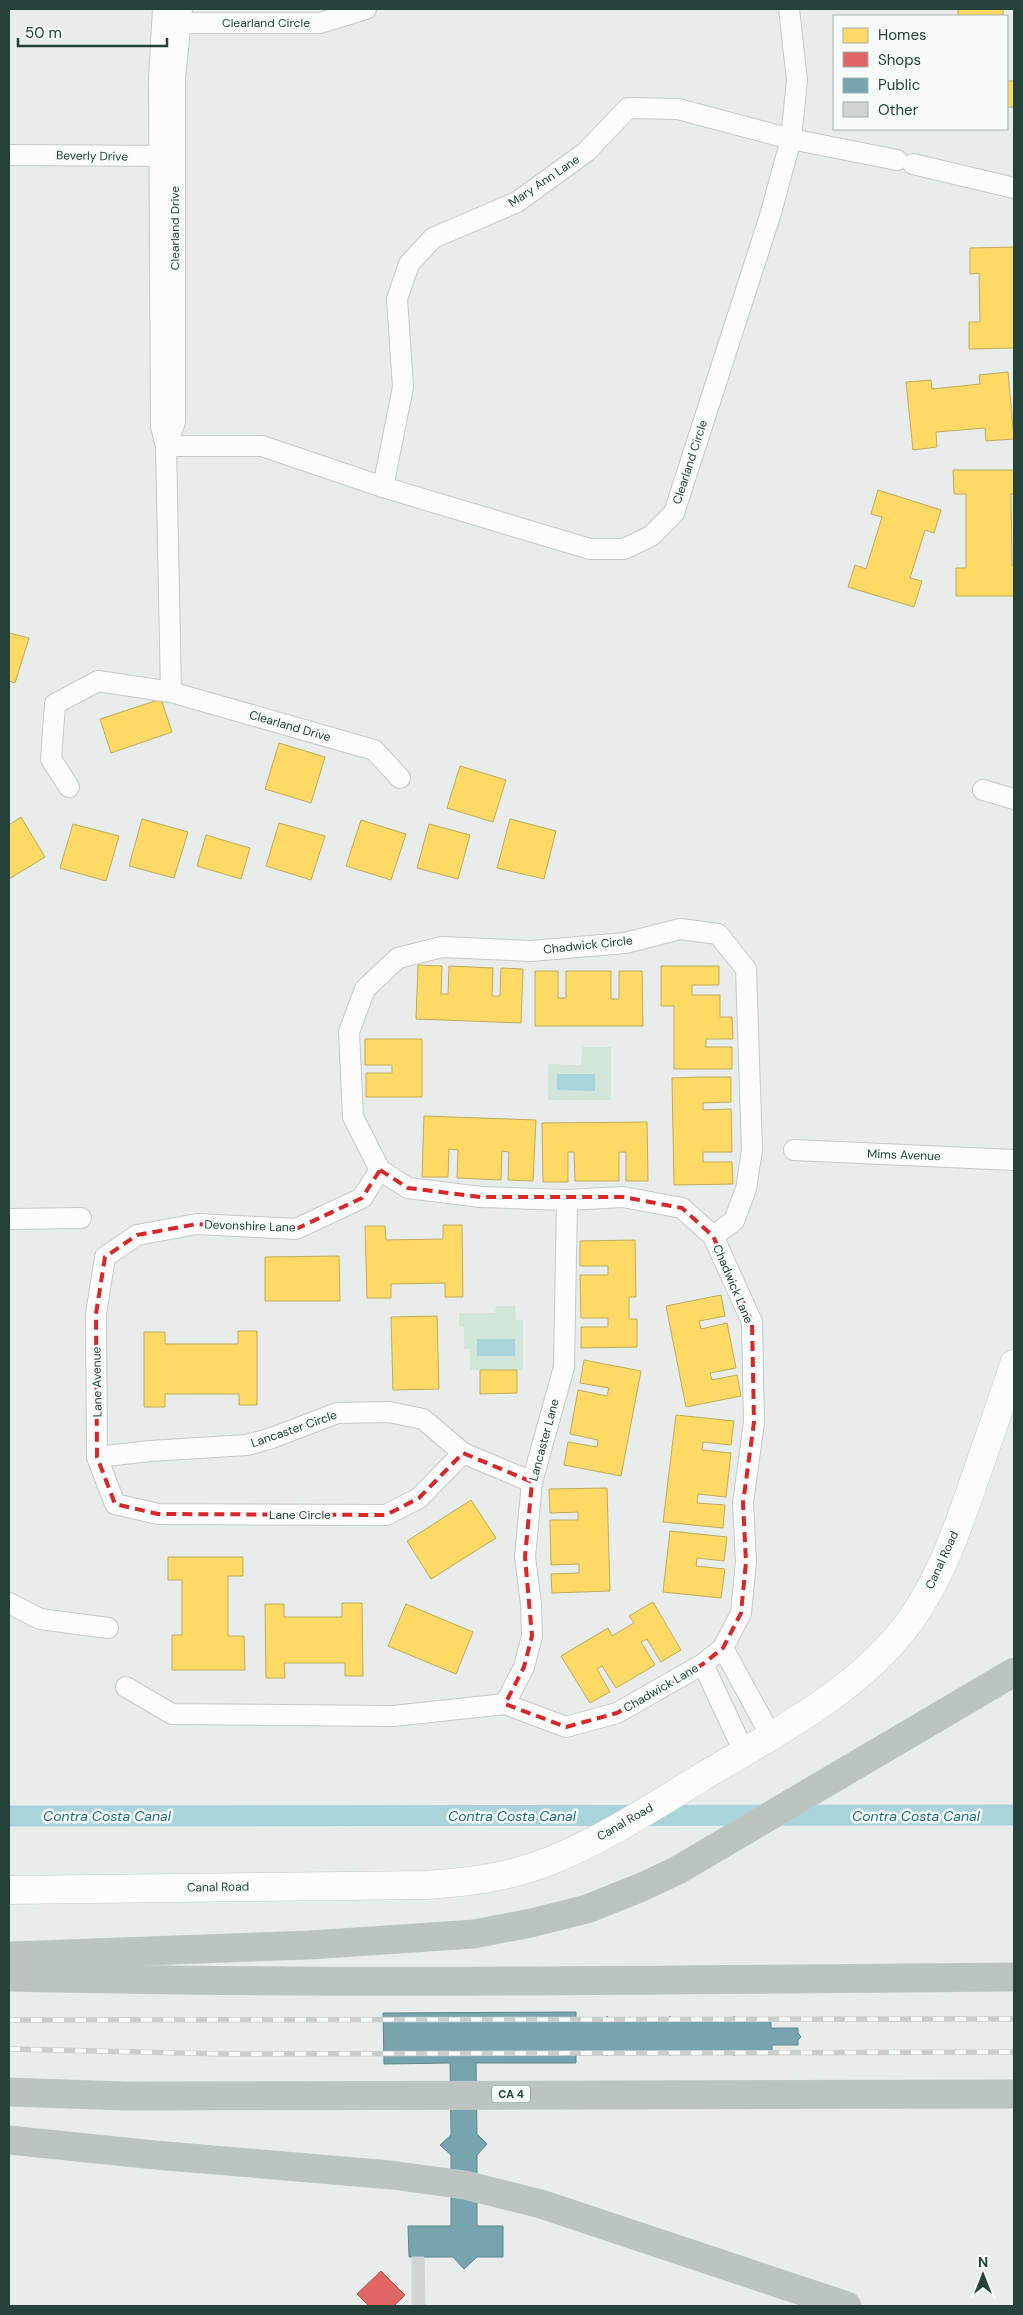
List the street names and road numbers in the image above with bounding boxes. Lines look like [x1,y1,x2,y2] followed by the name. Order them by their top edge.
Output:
[222,15,310,31] street label: Clearland Circle
[56,147,128,165] street label: Beverly Drive
[505,151,583,211] street label: Mary Ann Lane
[167,186,183,270] street label: Clearland Drive
[669,418,711,506] street label: Clearland Circle
[247,707,333,745] street label: Clearland Drive
[543,932,634,958] street label: Chadwick Circle
[867,1146,941,1164] street label: Mims Avenue
[204,1216,296,1236] street label: Devonshire Lane
[709,1242,757,1326] street label: Chadwick Lane
[88,1346,106,1417] street label: Lane Avenue
[525,1397,563,1483] street label: Lancaster Lane
[249,1407,339,1451] street label: Lancaster Circle
[269,1507,331,1523] street label: Lane Circle
[922,1528,962,1592] street label: Canal Road
[621,1660,702,1716] street label: Chadwick Lane
[594,1799,656,1845] street label: Canal Road
[187,1878,249,1896] street label: Canal Road
[492,2086,530,2102] road number: CA 4

